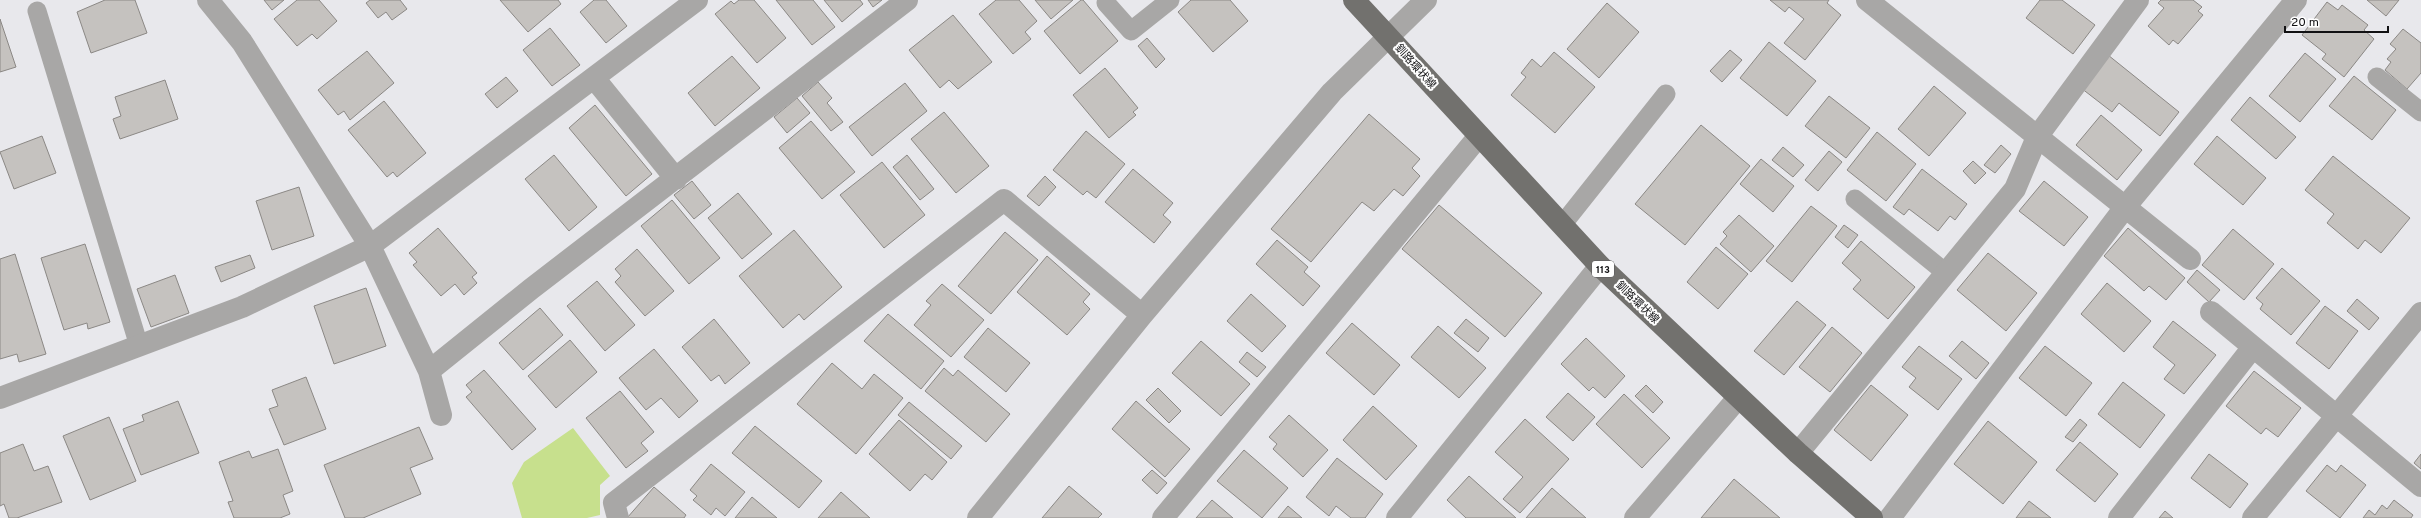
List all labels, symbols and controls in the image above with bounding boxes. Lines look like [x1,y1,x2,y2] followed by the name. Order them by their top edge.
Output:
[2285,8,2388,34] scale bar
[2291,15,2319,31] text: 20 m
[1392,42,1439,92] street label: 釧路環状線
[1592,261,1614,277] road number: 113
[1613,279,1662,327] street label: 釧路環状線

